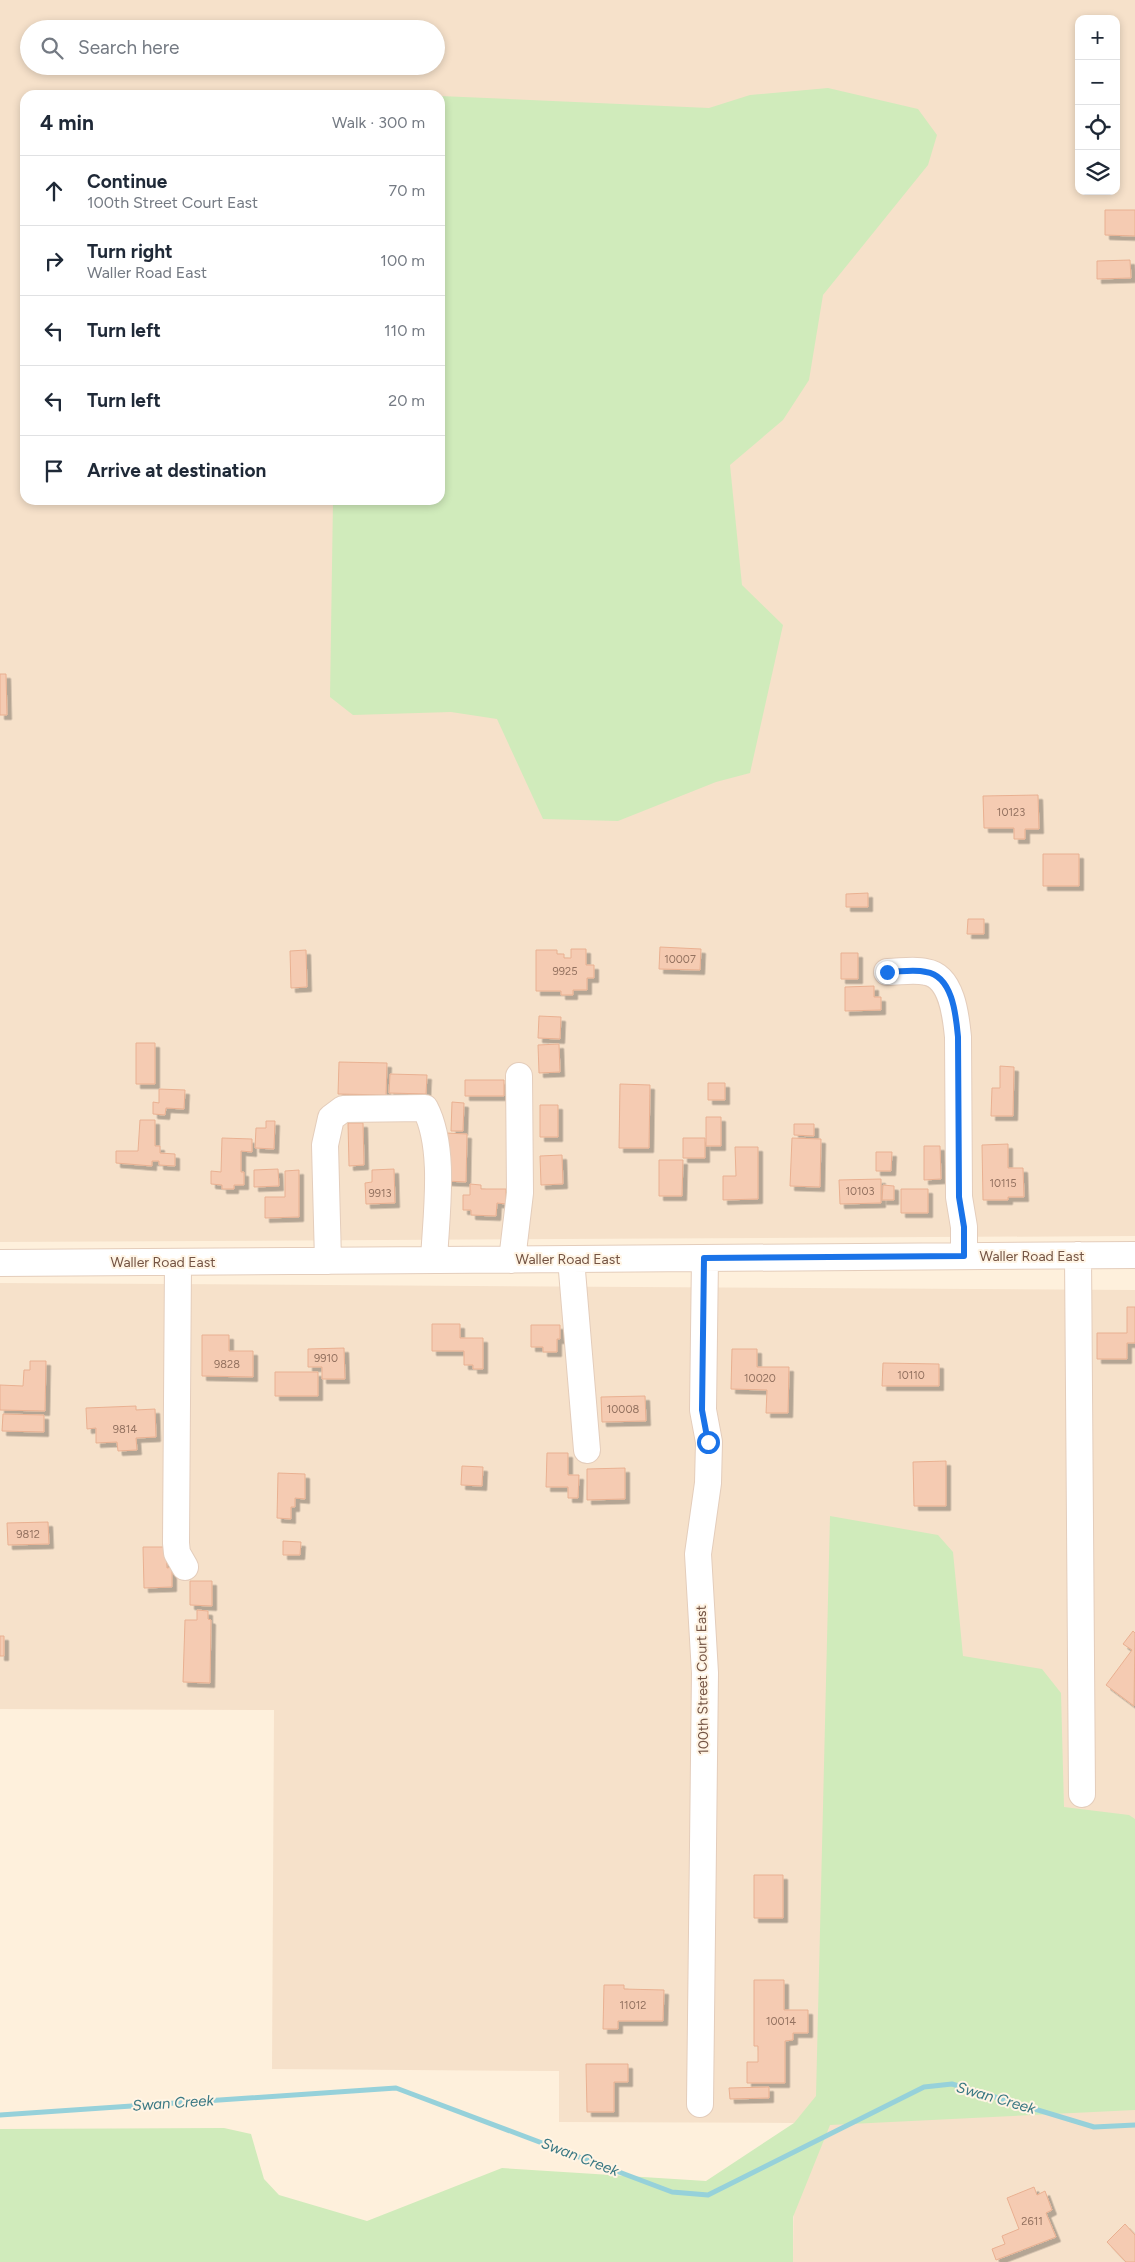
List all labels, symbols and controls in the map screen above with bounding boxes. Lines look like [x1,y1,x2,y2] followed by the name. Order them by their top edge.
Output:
[1075,15,1120,195] map controls
[1075,15,1120,60] button: +
[20,20,445,75] search box
[38,34,66,62] icon: search
[78,36,180,59] text: Search here
[1075,60,1120,105] button: −
[1075,105,1120,150] button: locate
[40,110,94,135] text: 4 min
[332,113,425,132] text: Walk · 300 m
[1075,150,1120,195] button: layers
[87,170,167,193] text: Continue
[40,177,68,205] icon: ahead
[389,181,425,200] text: 70 m
[87,193,258,212] text: 100th Street Court East
[87,240,173,263] text: Turn right
[40,247,68,275] icon: right
[380,251,425,270] text: 100 m
[87,263,207,282] text: Waller Road East
[40,317,68,345] icon: left
[87,319,161,342] text: Turn left
[384,321,425,340] text: 110 m
[40,387,68,415] icon: left
[87,389,161,412] text: Turn left
[388,391,425,410] text: 20 m
[40,457,68,485] icon: arrive
[87,459,266,482] text: Arrive at destination
[997,806,1025,819] house number: 10123
[664,953,696,966] house number: 10007
[876,961,899,984] route end
[553,965,577,978] house number: 9925
[989,1177,1017,1190] house number: 10115
[845,1185,875,1198] house number: 10103
[369,1187,392,1200] house number: 9913
[980,1248,1084,1265] street label: Waller Road East
[516,1251,620,1268] street label: Waller Road East
[111,1254,215,1271] street label: Waller Road East
[314,1352,338,1365] house number: 9910
[214,1358,240,1371] house number: 9828
[897,1369,925,1382] house number: 10110
[744,1372,776,1385] house number: 10020
[607,1403,639,1416] house number: 10008
[113,1423,137,1436] house number: 9814
[697,1431,720,1454] route start
[16,1528,40,1541] house number: 9812
[693,1605,712,1755] street label: 100th Street Court East
[620,1999,646,2012] house number: 11012
[766,2015,796,2028] house number: 10014
[954,2078,1038,2118] water label: Swan Creek
[132,2091,215,2115] water label: Swan Creek
[539,2134,622,2180] water label: Swan Creek
[1021,2215,1043,2228] house number: 2611

